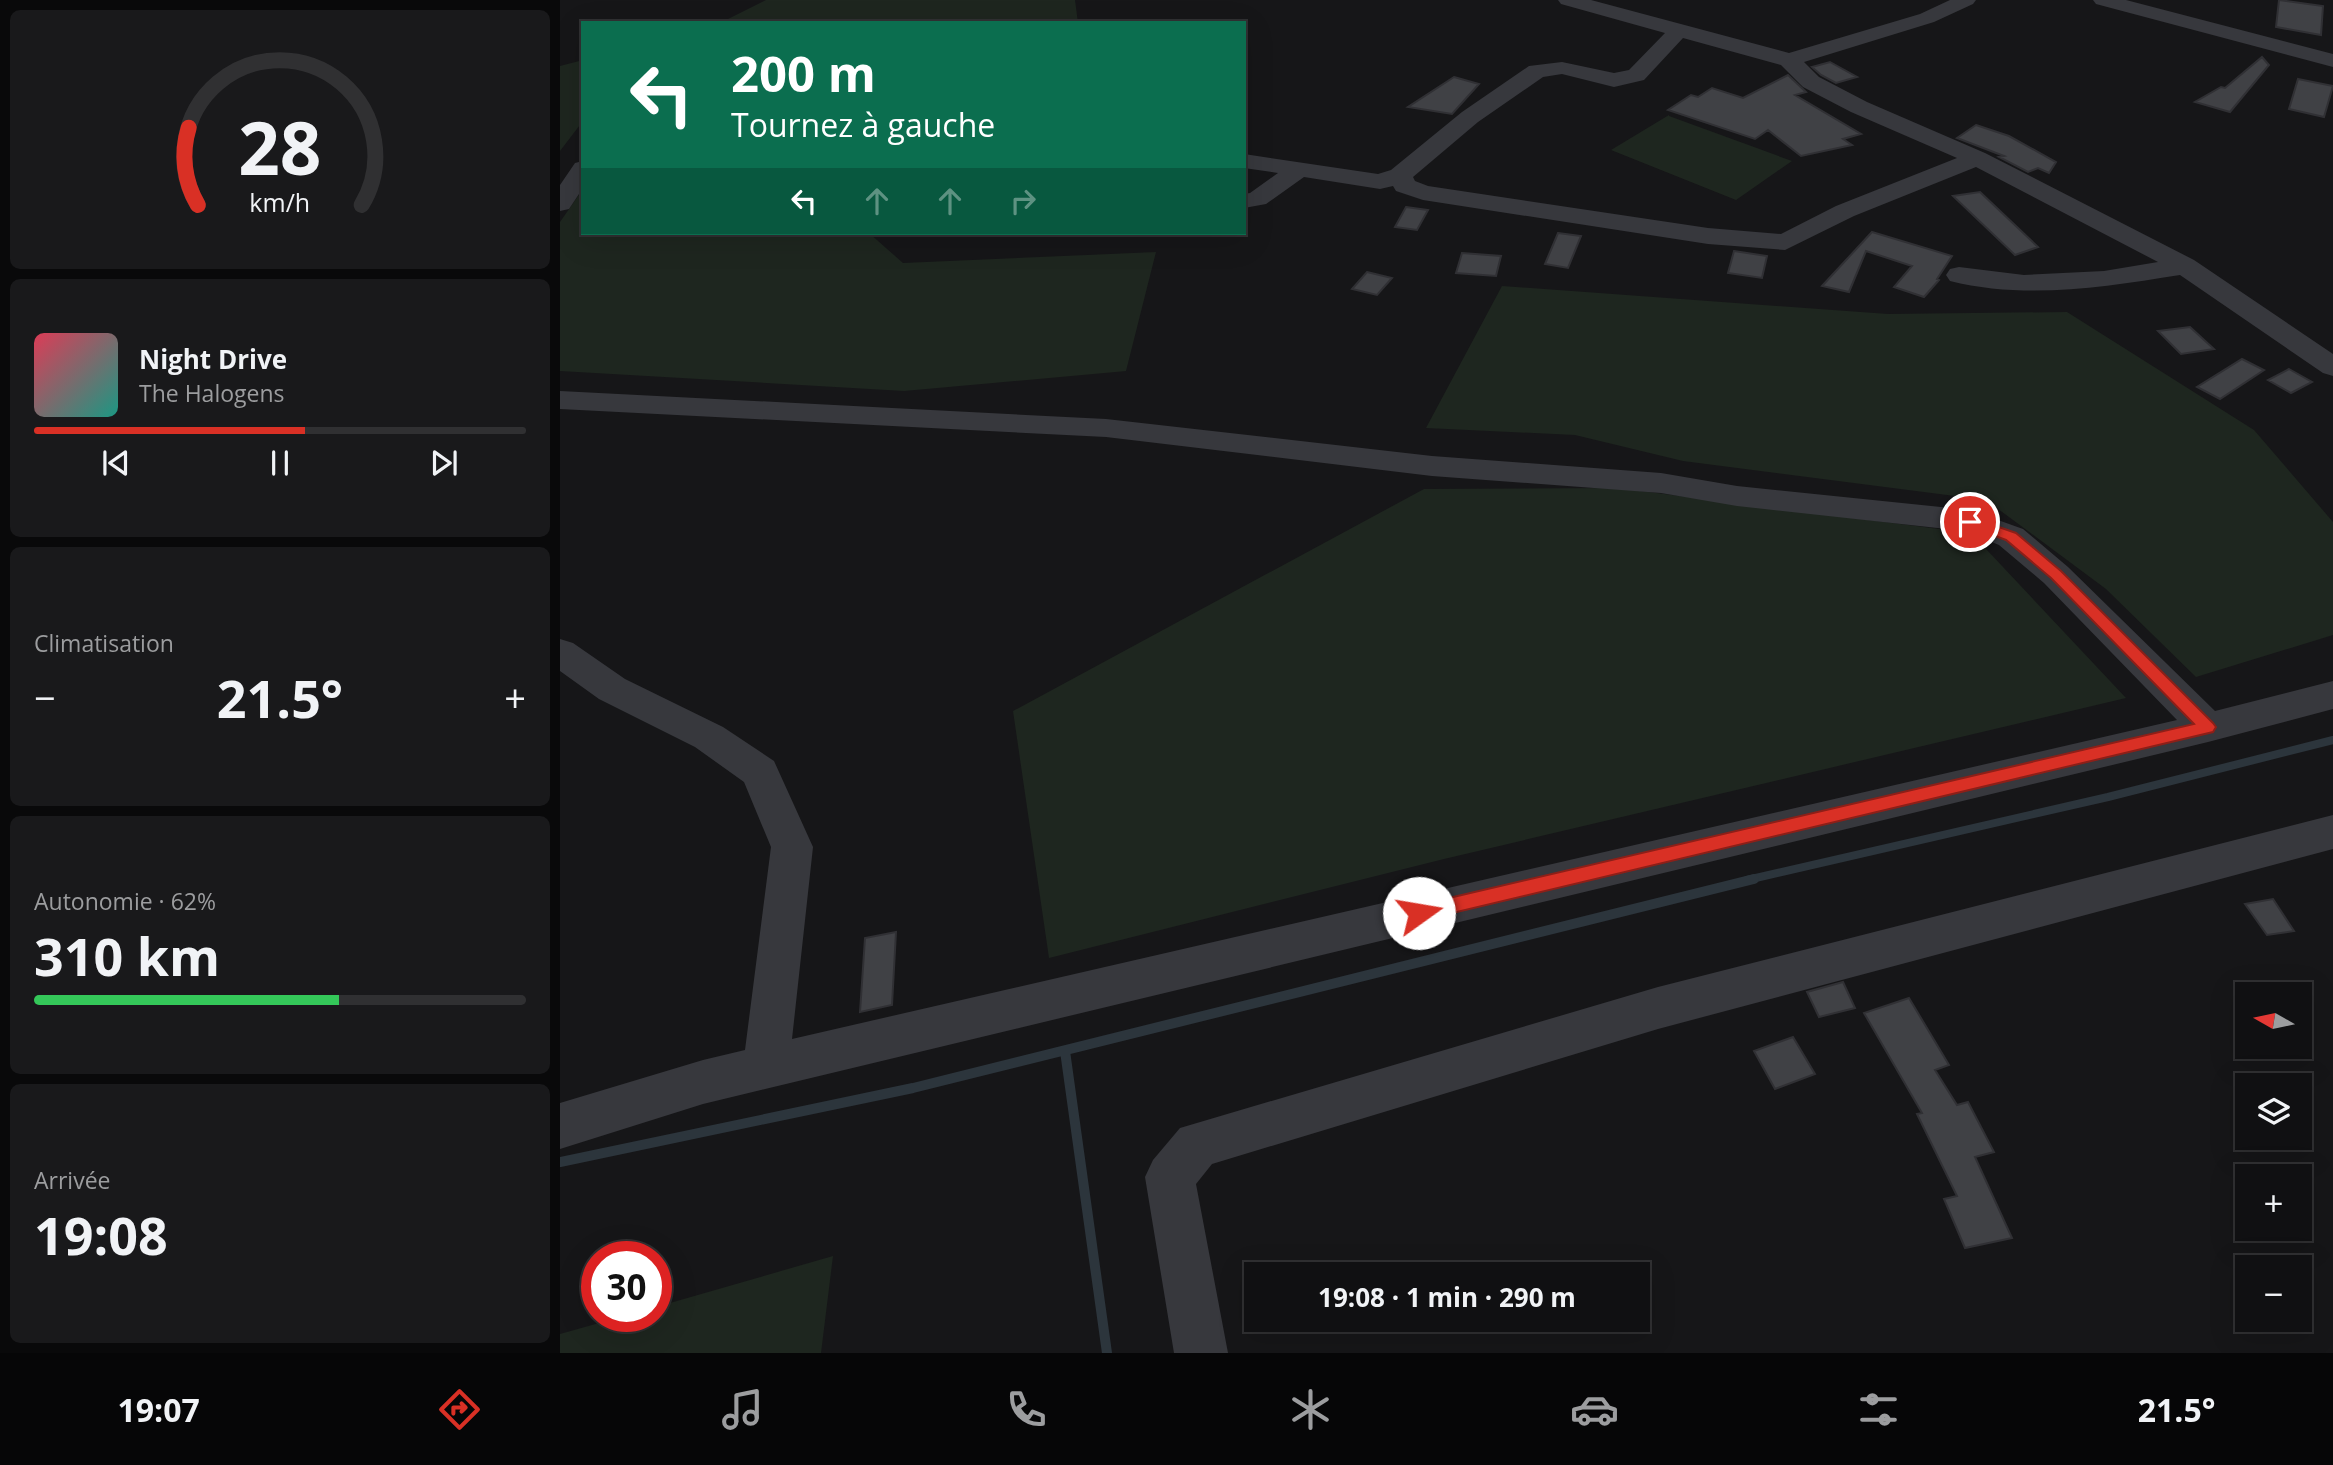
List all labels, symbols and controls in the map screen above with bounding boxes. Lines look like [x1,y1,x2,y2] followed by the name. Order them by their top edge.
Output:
[731,40,876,106] text: 200 m
[616,49,707,140] icon: left
[238,98,322,197] text: 28
[731,103,995,146] text: Tournez à gauche
[785,182,823,220] icon: left
[858,182,896,220] icon: ahead
[931,182,969,220] icon: ahead
[1004,182,1042,220] icon: right
[250,185,310,219] text: km/h
[139,341,287,377] text: Night Drive
[139,377,285,409] text: The Halogens
[97,444,135,482] icon: previous
[261,444,299,482] icon: pause
[425,444,463,482] icon: next
[1940,492,2000,552] pin
[1951,503,1989,541] icon: arrive
[34,627,174,659] text: Climatisation
[217,662,343,733] text: 21.5°
[34,671,56,723] text: −
[504,671,526,723] text: +
[1382,876,1456,950] position arrow
[34,885,216,917] text: Autonomie · 62%
[34,920,220,991] text: 310 km
[2235,982,2312,1059] north arrow
[2235,982,2312,1332] map controls
[2235,1073,2312,1150] button: layers
[34,1164,110,1196] text: Arrivée
[2235,1164,2312,1241] button: +
[34,1199,168,1270] text: 19:08
[581,1241,672,1332] speed limit sign: 30
[2235,1255,2312,1332] button: −
[1318,1279,1576,1315] text: 19:08 · 1 min · 290 m
[435,1385,484,1434] icon: directions
[718,1385,767,1434] icon: music
[1002,1385,1051,1434] icon: phone
[1286,1385,1335,1434] icon: climate
[1570,1385,1619,1434] icon: car
[1854,1385,1903,1434] icon: filters
[117,1388,200,1431] text: 19:07
[2138,1388,2215,1431] text: 21.5°

